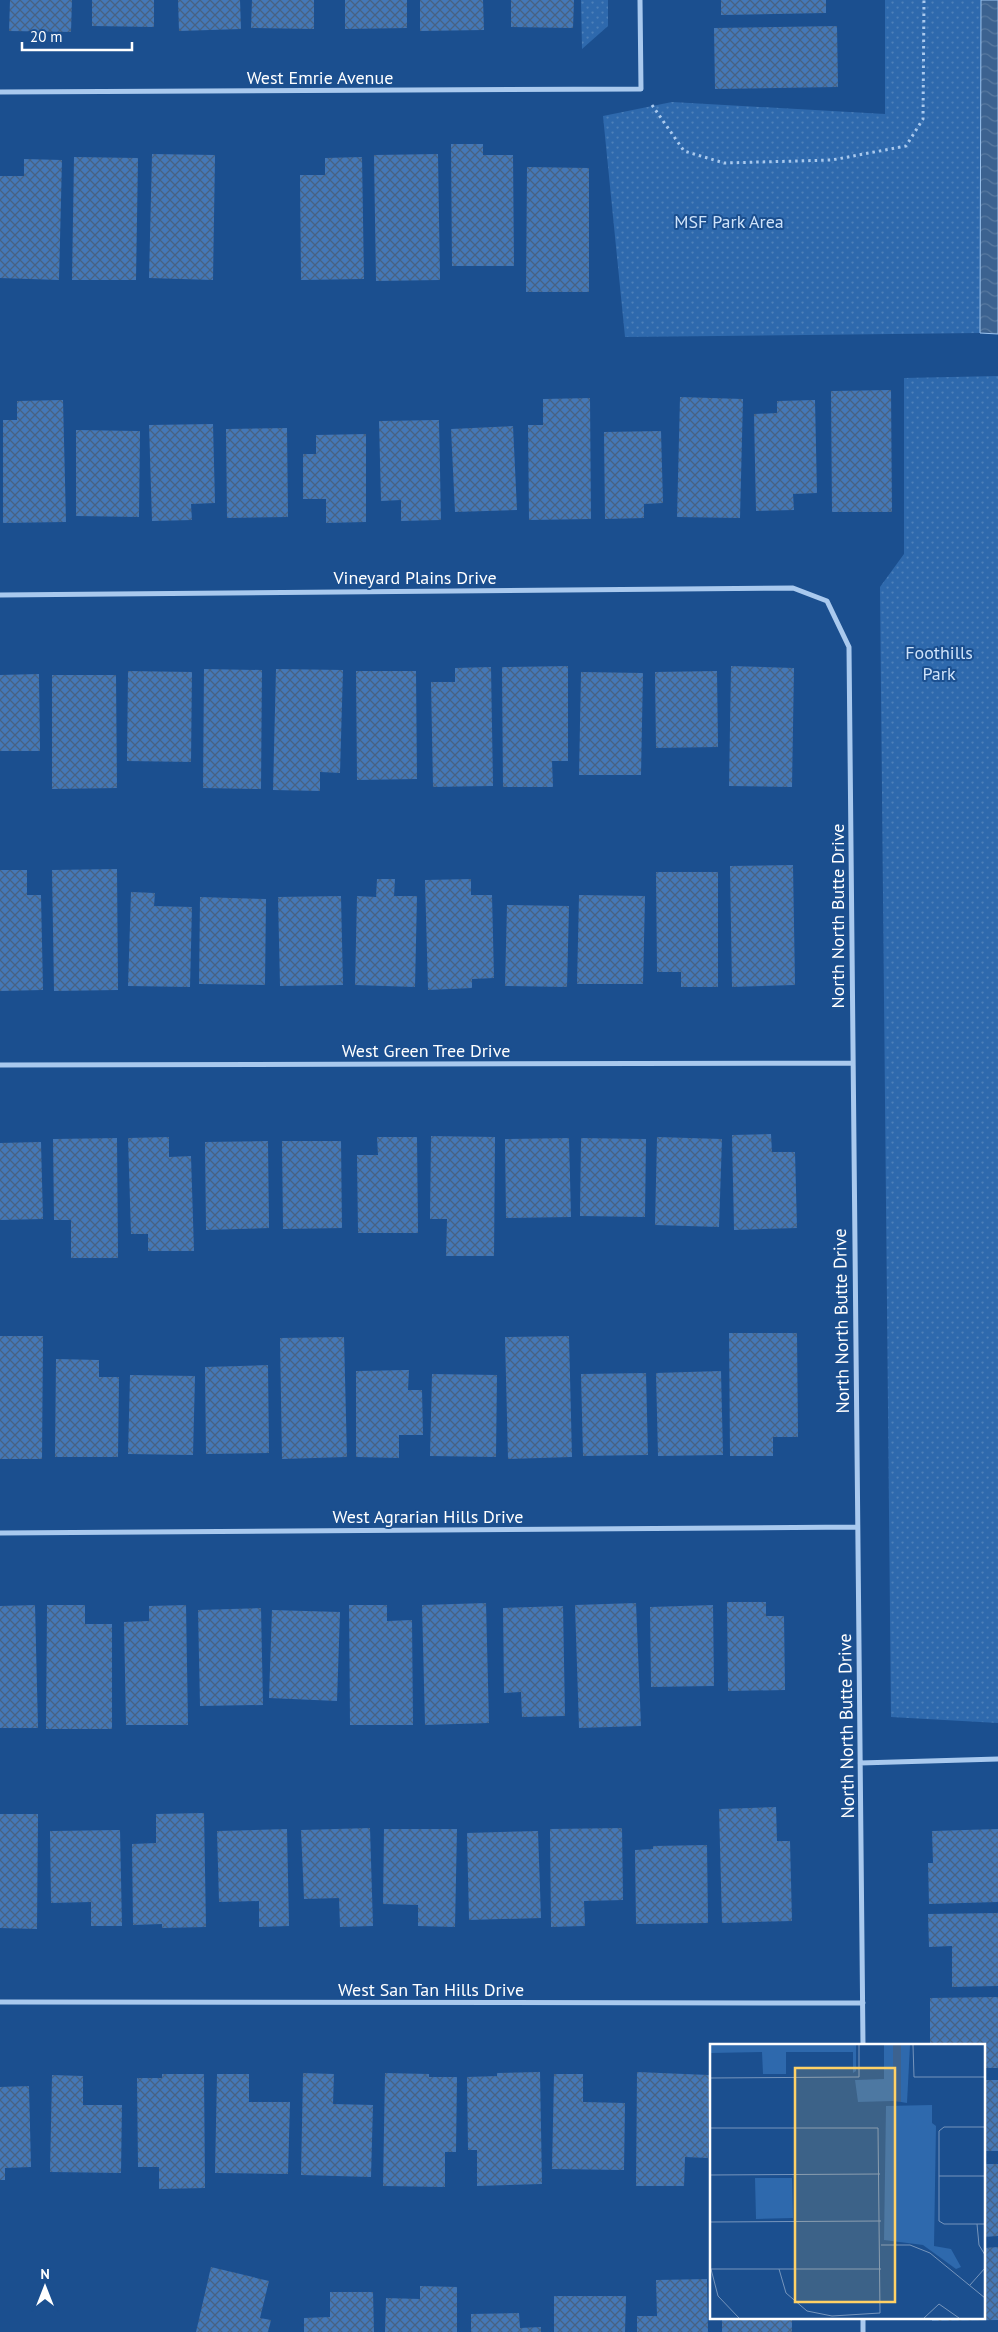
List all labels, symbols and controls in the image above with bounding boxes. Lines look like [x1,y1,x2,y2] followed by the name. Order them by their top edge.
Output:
[22,20,132,52] scale bar
[30,27,63,46] text: 20 m
[247,66,393,89] street label: West Emrie Avenue
[674,210,784,233] park label: MSF Park Area
[332,566,497,589] street label: Vineyard Plains Drive
[905,641,973,685] park label: Foothills Park
[826,824,849,1008] street label: North North Butte Drive
[342,1039,510,1062] street label: West Green Tree Drive
[828,1228,854,1414] street label: North North Butte Drive
[333,1505,523,1528] street label: West Agrarian Hills Drive
[833,1633,859,1819] street label: North North Butte Drive
[338,1978,524,2001] street label: West San Tan Hills Drive
[710,2044,986,2320] inset map
[20,2262,70,2312] north arrow
[40,2265,50,2283] text: N

